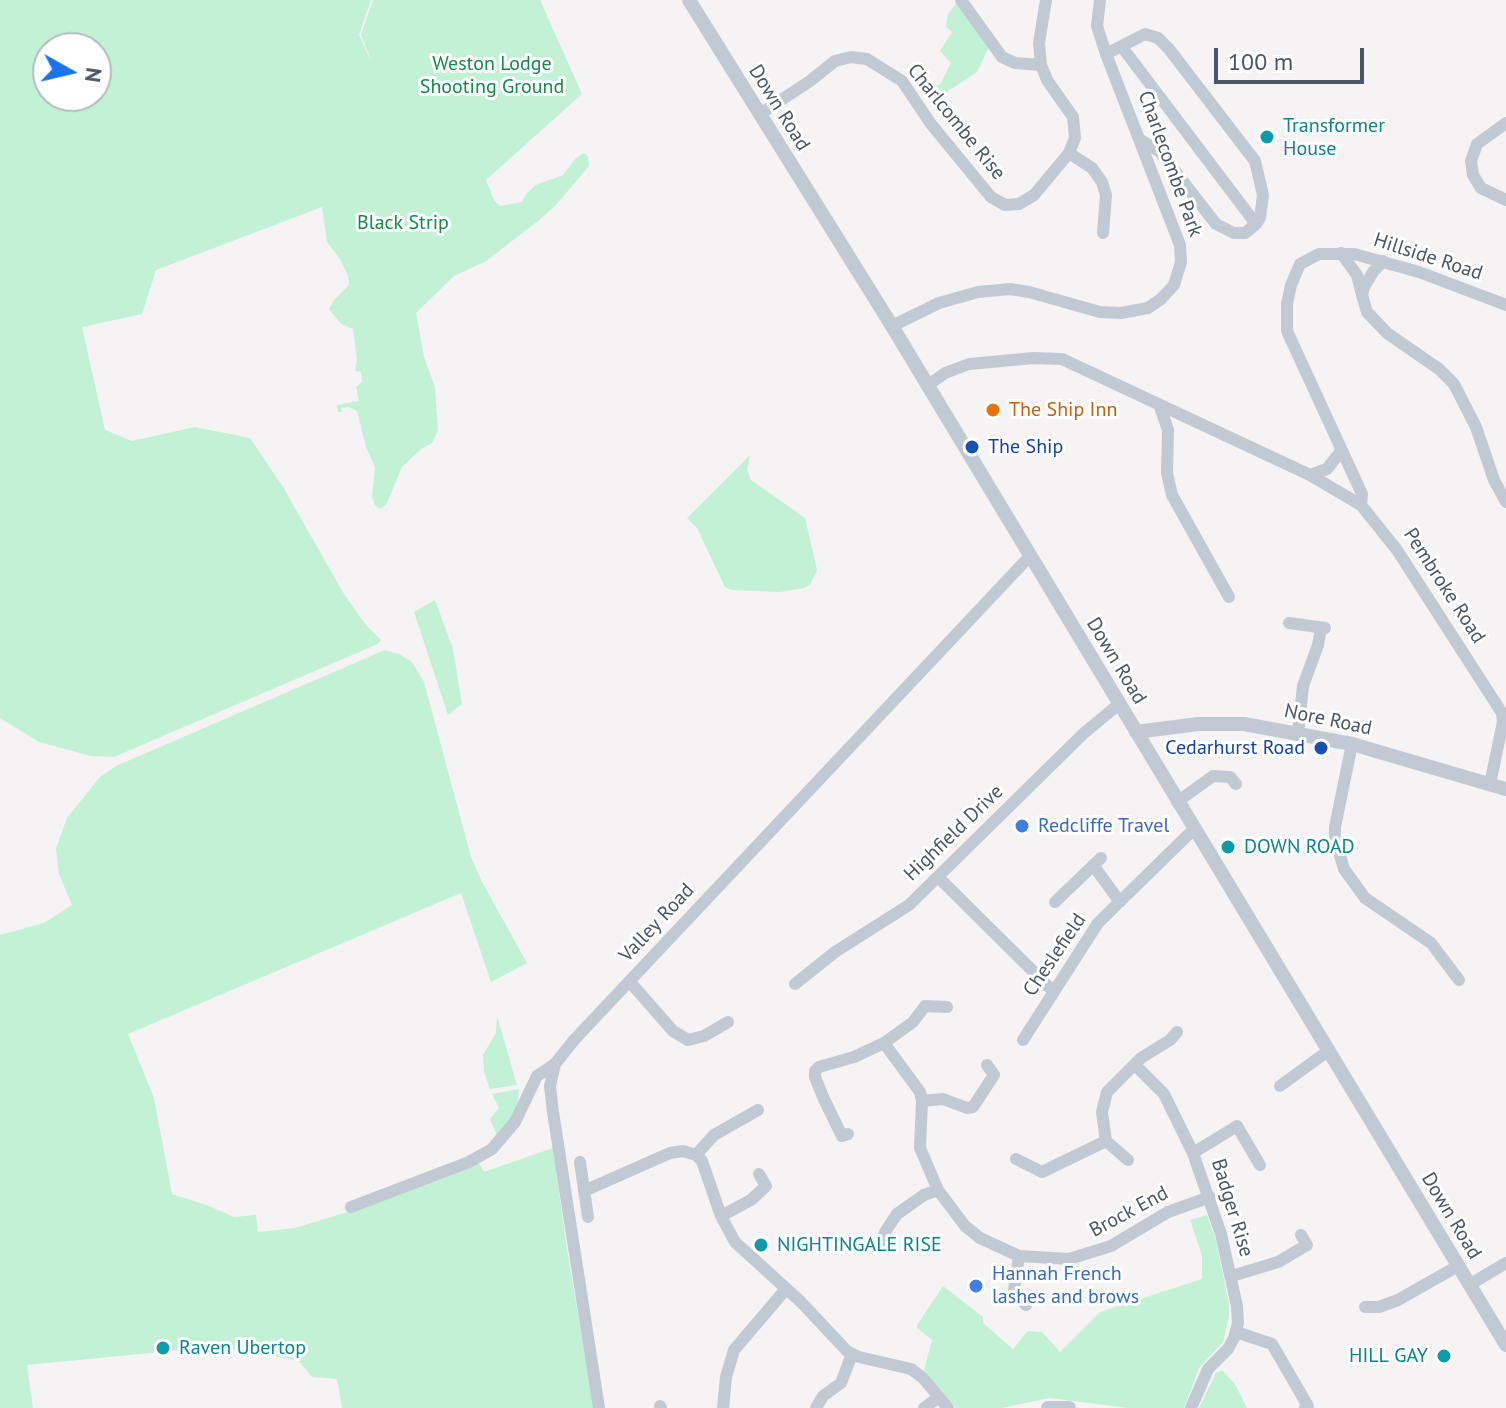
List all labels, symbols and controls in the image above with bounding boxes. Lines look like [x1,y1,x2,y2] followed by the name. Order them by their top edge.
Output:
[32,32,112,112] north arrow
[1218,32,1368,82] scale bar
[1228,46,1293,77] text: 100 m
[420,52,564,99] park label: Weston Lodge Shooting Ground
[902,59,1010,185] street label: Charlcombe Rise
[743,61,815,155] street label: Down Road
[79,66,109,84] text: N
[1132,88,1208,240] street label: Charlecombe Park
[1283,114,1385,161] place label: Transformer House
[1258,128,1276,146] marker: Transformer House
[357,211,449,235] park label: Black Strip
[1371,228,1485,286] street label: Hillside Road
[1009,398,1117,422] place label: The Ship Inn
[984,401,1002,419] marker: The Ship Inn
[988,435,1063,459] place label: The Ship
[963,438,981,456] marker: The Ship
[1398,524,1490,648] street label: Pembroke Road
[1081,613,1151,709] street label: Down Road
[1282,699,1374,741] street label: Nore Road
[1165,736,1305,760] place label: Cedarhurst Road
[1312,739,1330,757] marker: Cedarhurst Road
[900,780,1008,886] street label: Highfield Drive
[1038,814,1169,838] place label: Redcliffe Travel
[1013,817,1031,835] marker: Redcliffe Travel
[1244,835,1355,859] place label: DOWN ROAD
[1219,838,1237,856] marker: DOWN ROAD
[615,879,699,967] street label: Valley Road
[1019,909,1091,1001] street label: Cheslefield
[1206,1156,1258,1260] street label: Badger Rise
[1416,1168,1486,1264] street label: Down Road
[1086,1181,1172,1243] street label: Brock End
[777,1233,942,1257] place label: NIGHTINGALE RISE
[752,1236,770,1254] marker: NIGHTINGALE RISE
[992,1262,1139,1309] place label: Hannah French lashes and brows
[967,1277,985,1295] marker: Hannah French lashes and brows
[179,1336,306,1360] place label: Raven Ubertop
[154,1339,172,1357] marker: Raven Ubertop
[1349,1344,1428,1368] place label: HILL GAY
[1435,1347,1453,1365] marker: HILL GAY

